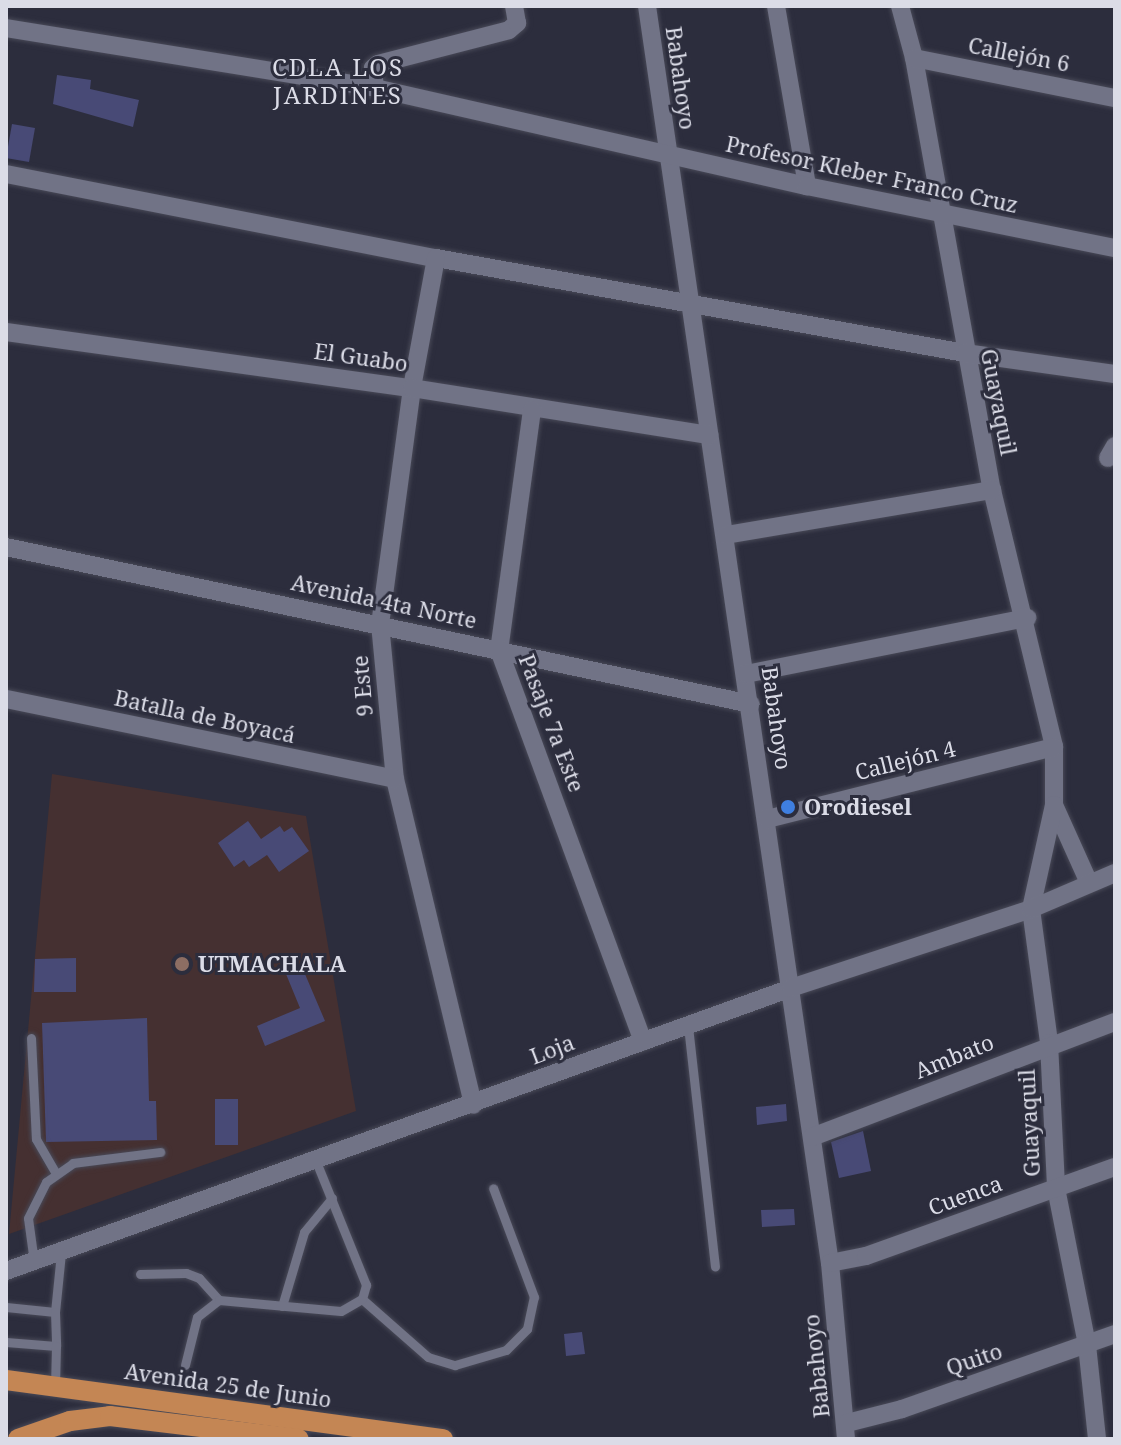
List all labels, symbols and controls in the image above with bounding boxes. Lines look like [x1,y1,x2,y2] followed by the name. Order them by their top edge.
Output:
[661,25,701,131] street label: Babahoyo
[966,31,1072,77] street label: Callejón 6
[272,53,404,109] district label: CDLA LOS JARDINES
[723,130,1021,218] street label: Profesor Kleber Franco Cruz
[312,337,410,377] street label: El Guabo
[976,347,1022,457] street label: Guayaquil
[289,568,479,634] street label: Avenida 4ta Norte
[514,650,590,796] street label: Pasaje 7a Este
[346,654,378,718] street label: 9 Este
[757,665,797,771] street label: Babahoyo
[112,684,298,748] street label: Batalla de Boyacá
[852,735,958,785] street label: Callejón 4
[804,794,912,820] place label: Orodiesel
[779,798,797,816] marker: Orodiesel
[198,951,346,977] place label: UTMACHALA
[173,955,191,973] marker: UTMACHALA
[911,1028,997,1084] street label: Ambato
[526,1029,578,1069] street label: Loja
[1013,1068,1045,1178] street label: Guayaquil
[924,1169,1006,1221] street label: Cuenca
[797,1313,835,1419] street label: Babahoyo
[942,1337,1006,1381] street label: Quito
[123,1357,333,1413] street label: Avenida 25 de Junio

